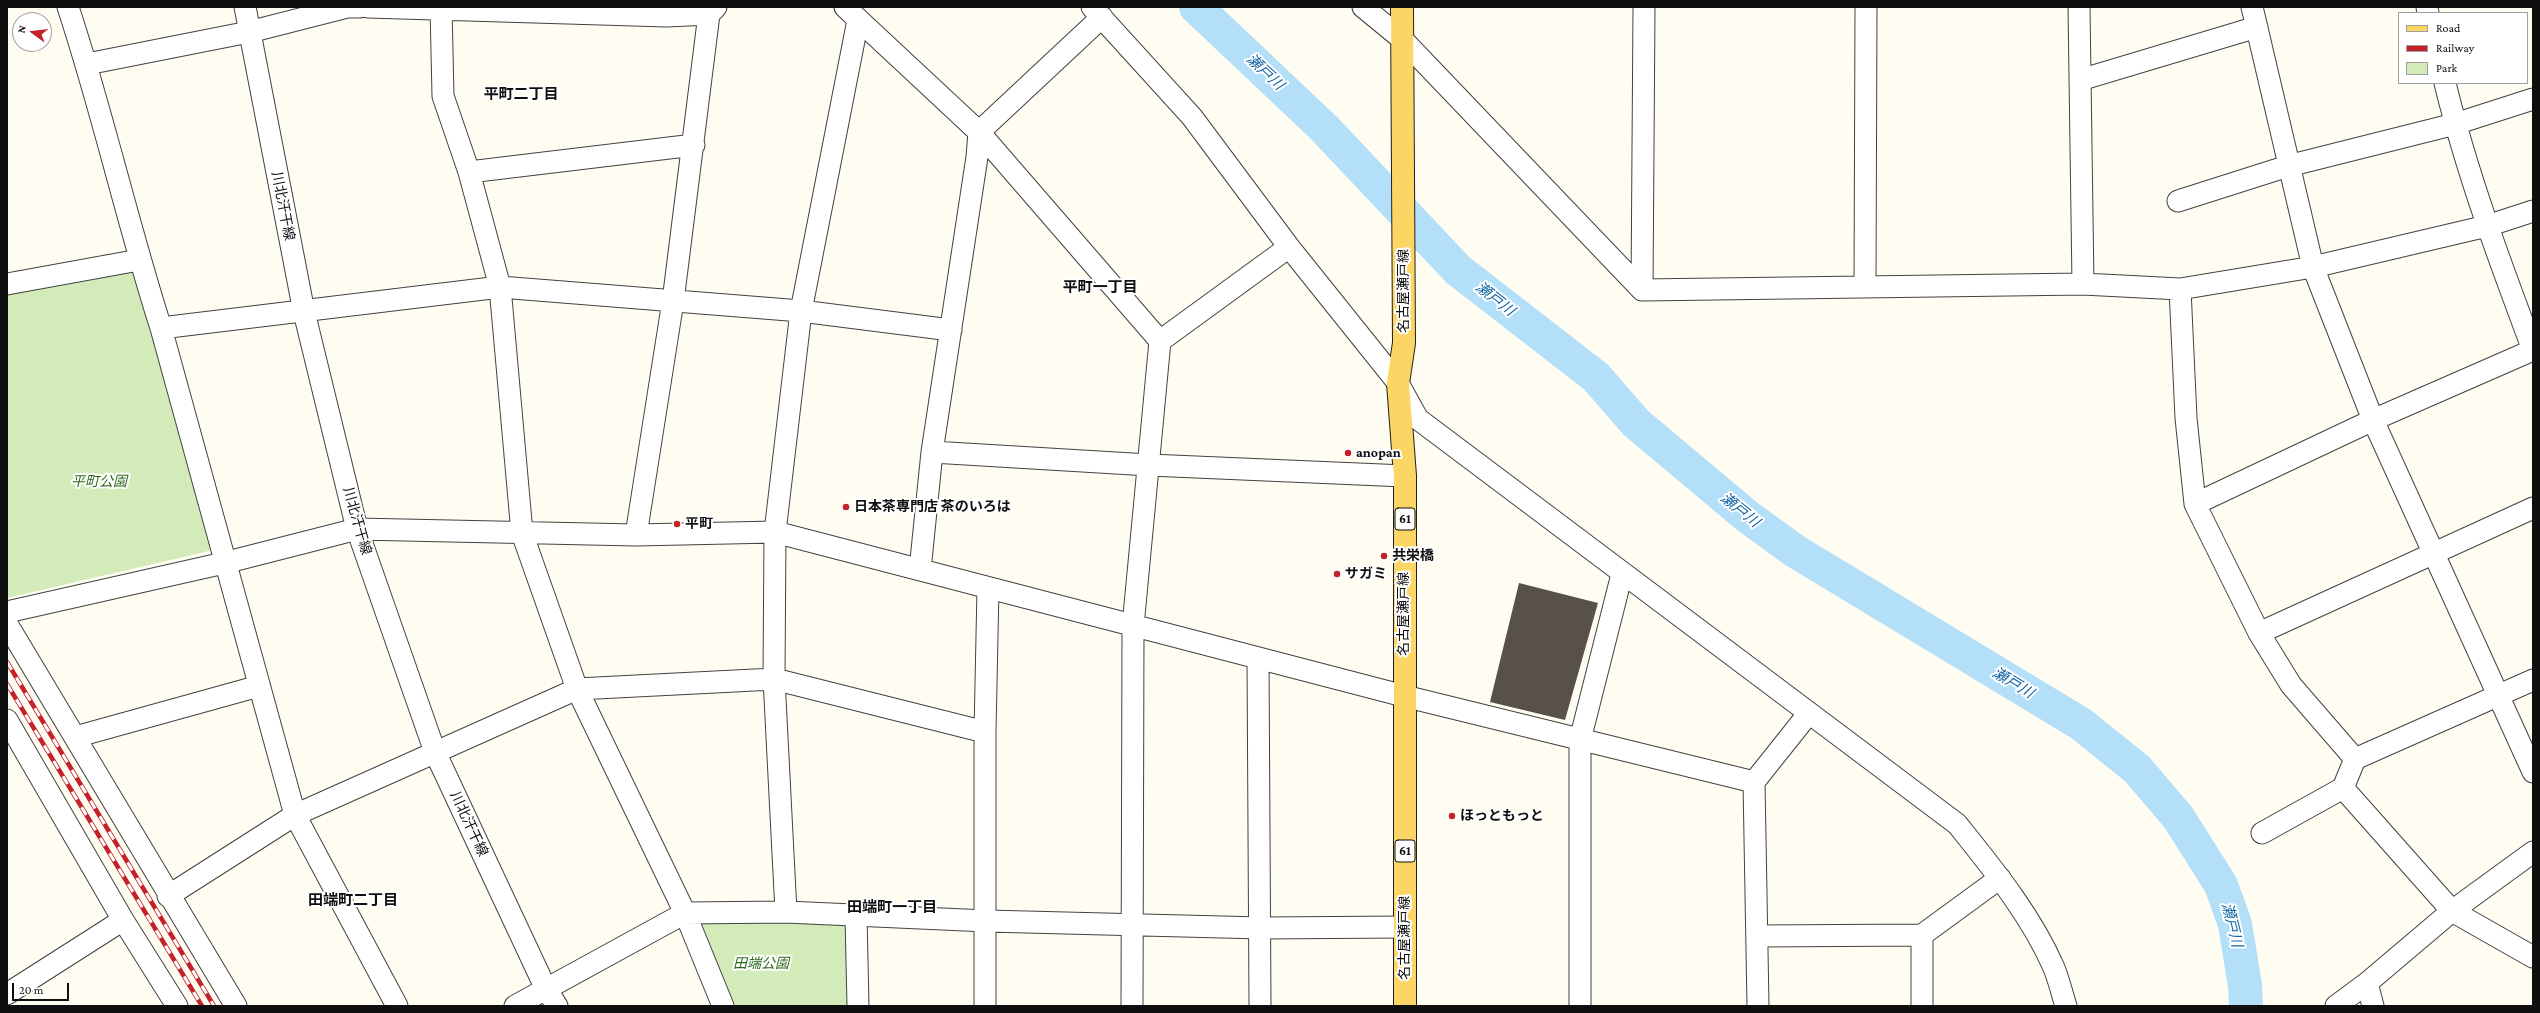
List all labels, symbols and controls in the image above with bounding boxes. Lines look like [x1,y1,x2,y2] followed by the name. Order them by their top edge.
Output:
[12,12,52,52] north arrow
[2398,12,2528,84] legend
[2436,21,2460,35] text: Road
[15,24,28,34] text: N
[2436,41,2474,55] text: Railway
[1242,50,1288,94] water label: 瀬戸川
[2436,61,2457,75] text: Park
[484,85,558,103] district label: 平町二丁目
[268,170,298,242] street label: 川北汗干線
[1396,249,1412,333] street label: 名古屋瀬戸線
[1063,278,1137,296] district label: 平町一丁目
[1472,278,1518,320] water label: 瀬戸川
[1356,445,1401,461] place label: anopan
[1343,448,1353,458] marker: anopan
[71,474,127,490] park label: 平町公園
[339,485,375,557] street label: 川北汗干線
[1717,489,1763,531] water label: 瀬戸川
[854,499,1011,515] place label: 日本茶専門店 茶のいろは
[841,502,851,512] marker: 日本茶専門店 茶のいろは
[1395,508,1415,530] road number: 61
[685,516,713,532] place label: 平町
[672,519,682,529] marker: 平町
[1392,548,1434,564] place label: 共栄橋
[1379,551,1389,561] marker: 共栄橋
[1345,566,1387,582] place label: サガミ
[1332,569,1342,579] marker: サガミ
[1396,572,1412,656] street label: 名古屋瀬戸線
[1989,664,2037,702] water label: 瀬戸川
[447,789,491,859] street label: 川北汗干線
[1460,808,1544,824] place label: ほっともっと
[1447,811,1457,821] marker: ほっともっと
[1395,840,1415,862] road number: 61
[308,891,398,909] district label: 田端町二丁目
[1397,896,1413,980] street label: 名古屋瀬戸線
[847,898,937,916] district label: 田端町一丁目
[2218,901,2246,949] water label: 瀬戸川
[733,956,789,972] park label: 田端公園
[14,975,71,1001] scale bar
[19,983,43,997] text: 20 m

